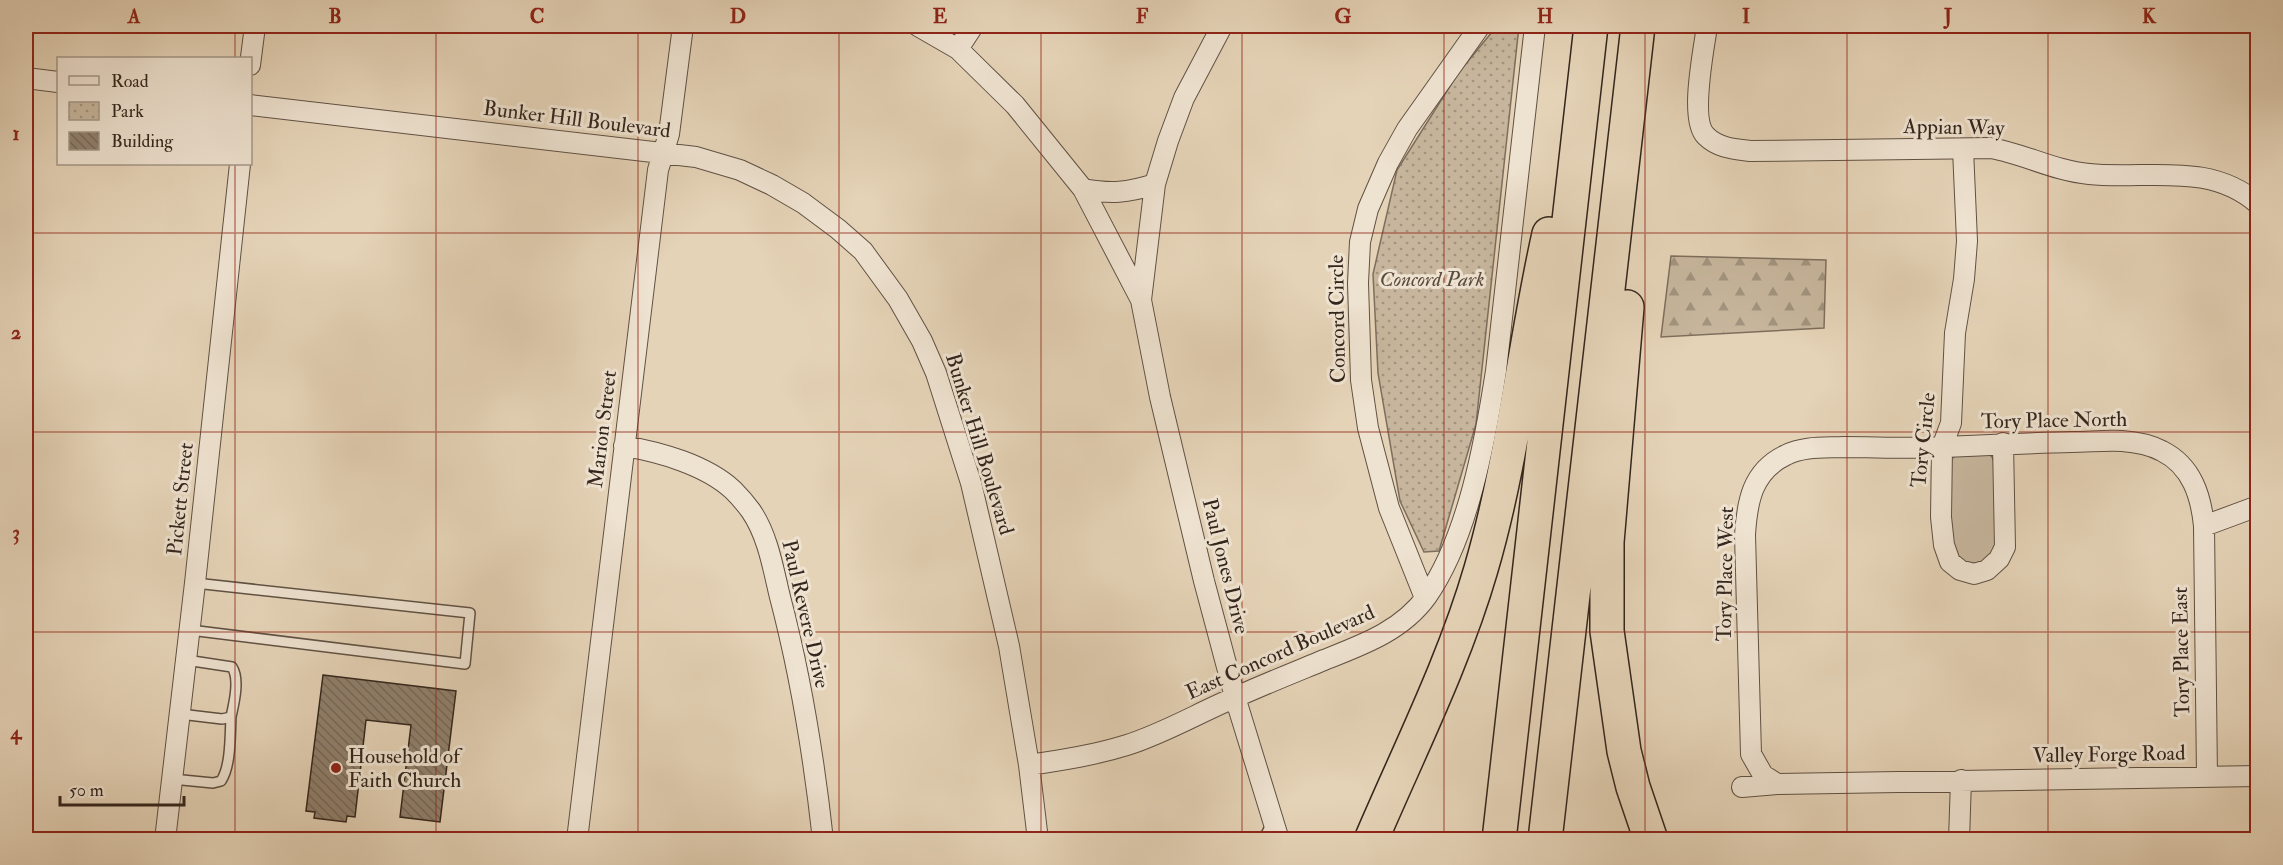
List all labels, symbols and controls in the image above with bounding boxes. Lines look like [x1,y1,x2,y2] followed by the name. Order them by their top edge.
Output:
[127,4,141,29] text: A
[328,4,342,29] text: B
[530,4,544,29] text: C
[730,4,746,29] text: D
[933,4,948,29] text: E
[1136,4,1149,29] text: F
[1335,4,1352,29] text: G
[1537,4,1553,29] text: H
[1742,4,1750,29] text: I
[1943,4,1952,29] text: J
[2142,4,2157,29] text: K
[57,57,252,165] legend
[111,70,149,93] text: Road
[482,95,673,144] street label: Bunker Hill Boulevard
[111,100,144,123] text: Park
[1902,113,2006,142] street label: Appian Way
[12,121,20,146] text: 1
[111,130,174,153] text: Building
[1323,254,1352,383] street label: Concord Circle
[1380,266,1484,293] park label: Concord Park
[11,320,21,345] text: 2
[939,350,1020,539] street label: Bunker Hill Boulevard
[582,369,623,489] street label: Marion Street
[1905,391,1942,489] street label: Tory Circle
[1981,406,2127,435] street label: Tory Place North
[161,441,200,557] street label: Pickett Street
[1196,496,1255,637] street label: Paul Jones Drive
[1711,506,1740,642] street label: Tory Place West
[12,520,20,545] text: 3
[775,537,836,691] street label: Paul Revere Drive
[2167,586,2196,717] street label: Tory Place East
[1182,598,1379,706] street label: East Concord Boulevard
[10,720,23,745] text: 4
[2032,740,2186,769] street label: Valley Forge Road
[348,743,463,794] place label: Household of Faith Church
[329,761,343,775] marker: Household of Faith Church
[60,769,184,807] scale bar
[69,779,104,802] text: 50 m

